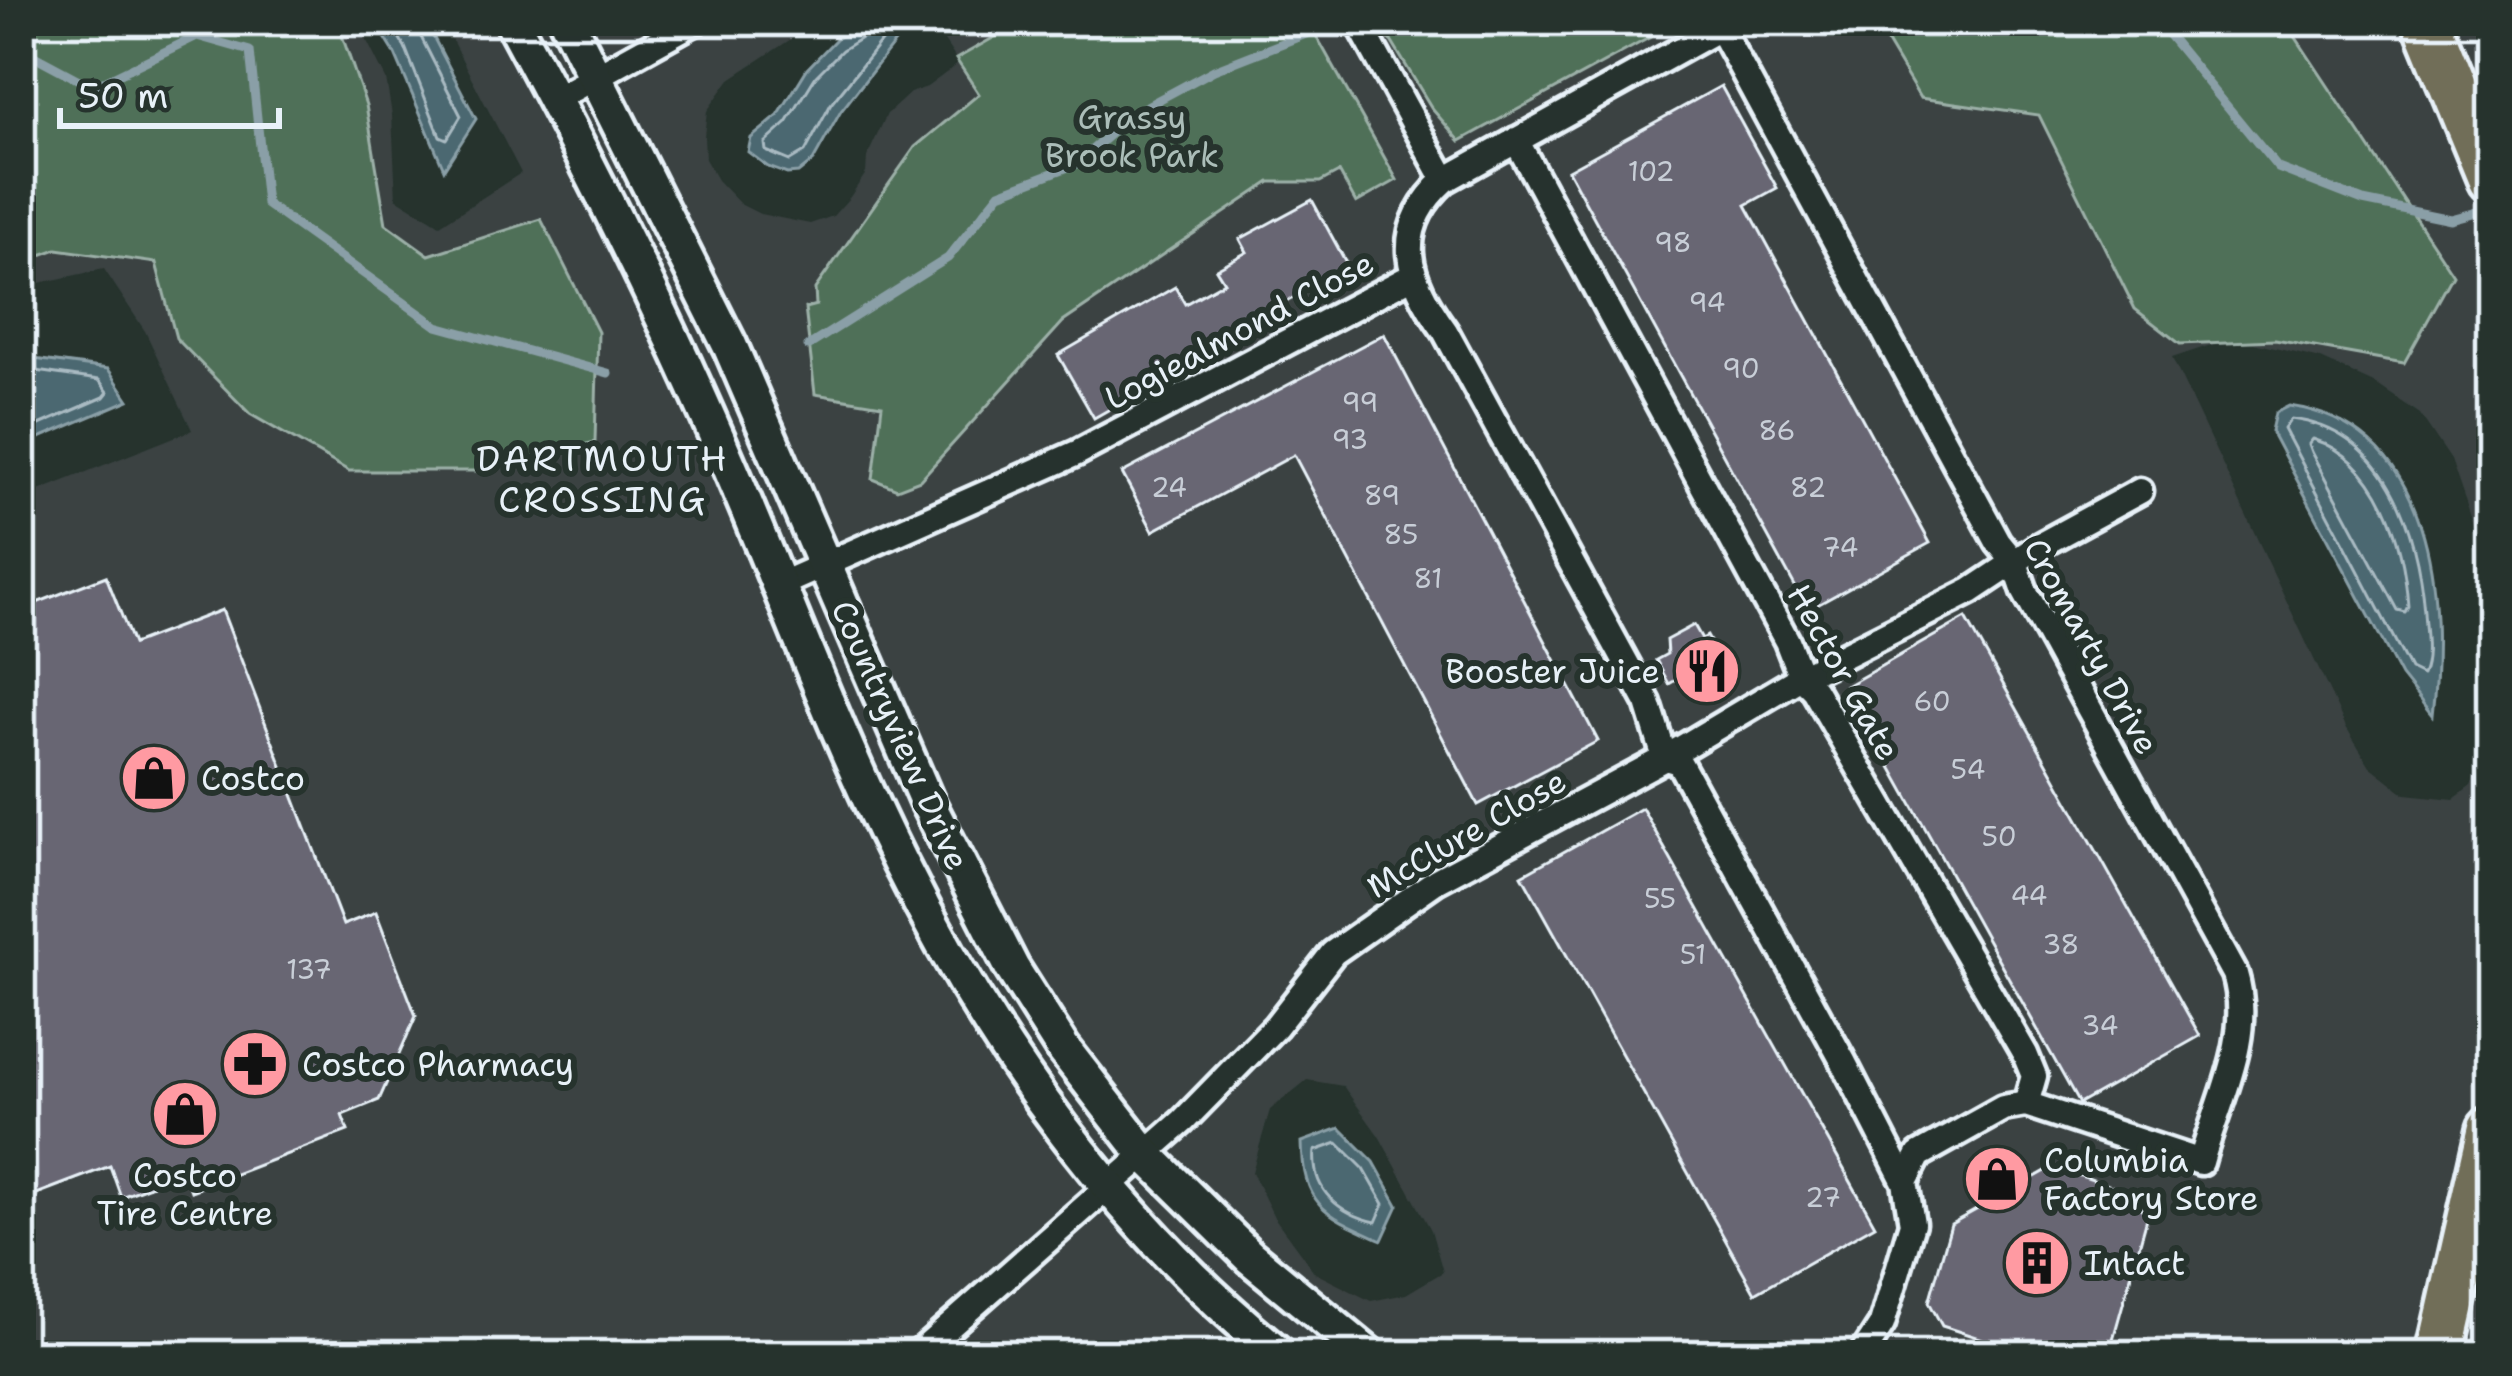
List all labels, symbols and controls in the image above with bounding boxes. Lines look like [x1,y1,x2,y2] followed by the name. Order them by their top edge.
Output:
[60,54,279,128] scale bar
[78,71,168,120] text: 50 m
[1045,95,1219,178] park label: Grassy Brook Park
[1628,153,1674,190] house number: 102
[1654,224,1692,261] house number: 98
[1097,240,1382,420] street label: Logiealmond Close
[1689,284,1725,321] house number: 94
[1722,350,1760,387] house number: 90
[1342,384,1378,421] house number: 99
[1758,412,1796,449] house number: 86
[1332,421,1368,458] house number: 93
[477,434,729,524] district label: DARTMOUTH CROSSING
[1151,469,1187,506] house number: 24
[1790,469,1826,506] house number: 82
[1364,477,1400,514] house number: 89
[1384,516,1418,553] house number: 85
[1822,529,1858,566] house number: 74
[2013,530,2170,762] street label: Cromarty Drive
[1413,560,1443,597] house number: 81
[1777,576,1910,768] street label: Hector Gate
[821,593,980,877] street label: Countryview Drive
[1672,636,1742,706] restaurant icon: Booster Juice
[1445,649,1660,694] place label: Booster Juice
[1913,683,1951,720] house number: 60
[119,743,189,813] shop icon: Costco
[1951,751,1985,788] house number: 54
[201,756,305,801] place label: Costco
[1358,758,1574,909] street label: McClure Close
[1981,818,2017,855] house number: 50
[2010,877,2048,914] house number: 44
[1644,880,1676,917] house number: 55
[2042,926,2080,963] house number: 38
[1680,936,1706,973] house number: 51
[286,951,332,988] house number: 137
[2082,1007,2118,1044] house number: 34
[220,1029,290,1099] pharmacy icon: Costco Pharmacy
[302,1042,574,1087] place label: Costco Pharmacy
[150,1079,220,1149] shop icon: Costco Tire Centre
[2044,1138,2258,1221] place label: Columbia Factory Store
[1962,1144,2032,1214] shop icon: Columbia Factory Store
[97,1153,273,1236] place label: Costco Tire Centre
[1805,1179,1841,1216] house number: 27
[2002,1228,2072,1298] building icon: Intact
[2084,1241,2185,1286] place label: Intact

